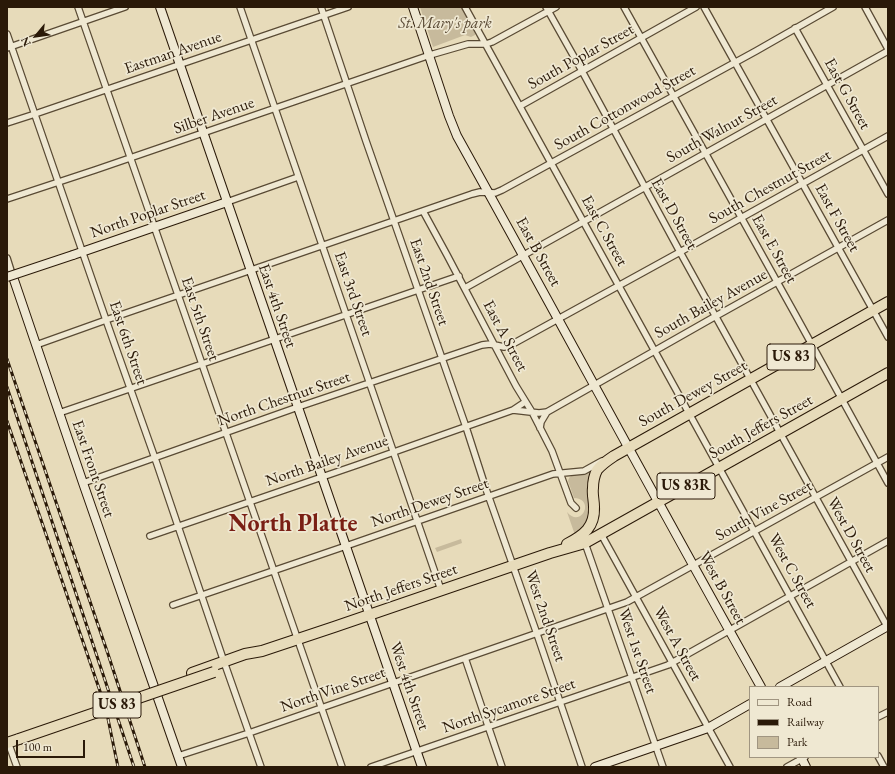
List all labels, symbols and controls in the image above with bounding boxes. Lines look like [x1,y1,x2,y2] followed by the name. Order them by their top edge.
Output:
[398,14,492,34] park label: St. Mary's park
[16,16,56,56] north arrow
[525,20,637,94] street label: South Poplar Street
[122,27,224,79] street label: Eastman Avenue
[17,35,34,49] text: N
[820,55,874,133] street label: East G Street
[551,61,699,155] street label: South Cottonwood Street
[663,91,781,167] street label: South Walnut Street
[171,93,257,139] street label: Silber Avenue
[706,146,834,228] street label: South Chestnut Street
[646,175,702,253] street label: East D Street
[810,181,864,255] street label: East F Street
[88,185,208,243] street label: North Poplar Street
[577,192,631,270] street label: East C Street
[747,211,801,287] street label: East E Street
[511,214,565,290] street label: East B Street
[405,236,453,328] street label: East 2nd Street
[330,249,376,339] street label: East 3rd Street
[254,261,300,351] street label: East 4th Street
[651,265,771,343] street label: South Bailey Avenue
[177,274,223,364] street label: East 5th Street
[478,297,532,375] street label: East A Street
[105,298,151,388] street label: East 6th Street
[767,344,815,370] road number: US 83
[636,356,750,432] street label: South Dewey Street
[215,367,353,431] street label: North Chestnut Street
[706,391,816,463] street label: South Jeffers Street
[67,418,119,520] street label: East Front Street
[263,431,391,491] street label: North Bailey Avenue
[657,473,715,499] road number: US 83R
[369,474,491,532] street label: North Dewey Street
[712,477,816,545] street label: South Vine Street
[822,494,880,576] street label: West D Street
[229,510,357,538] district label: North Platte
[764,530,820,612] street label: West C Street
[694,548,750,628] street label: West B Street
[342,560,460,616] street label: North Jeffers Street
[520,568,570,664] street label: West 2nd Street
[649,603,705,685] street label: West A Street
[613,606,661,696] street label: West 1st Street
[385,639,433,733] street label: West 4th Street
[278,663,388,717] street label: North Vine Street
[440,674,578,738] street label: North Sycamore Street
[749,686,879,758] legend
[93,692,141,718] road number: US 83
[787,694,812,710] text: Road
[787,714,824,730] text: Railway
[18,732,87,758] scale bar
[787,734,807,750] text: Park
[23,739,52,755] text: 100 m

